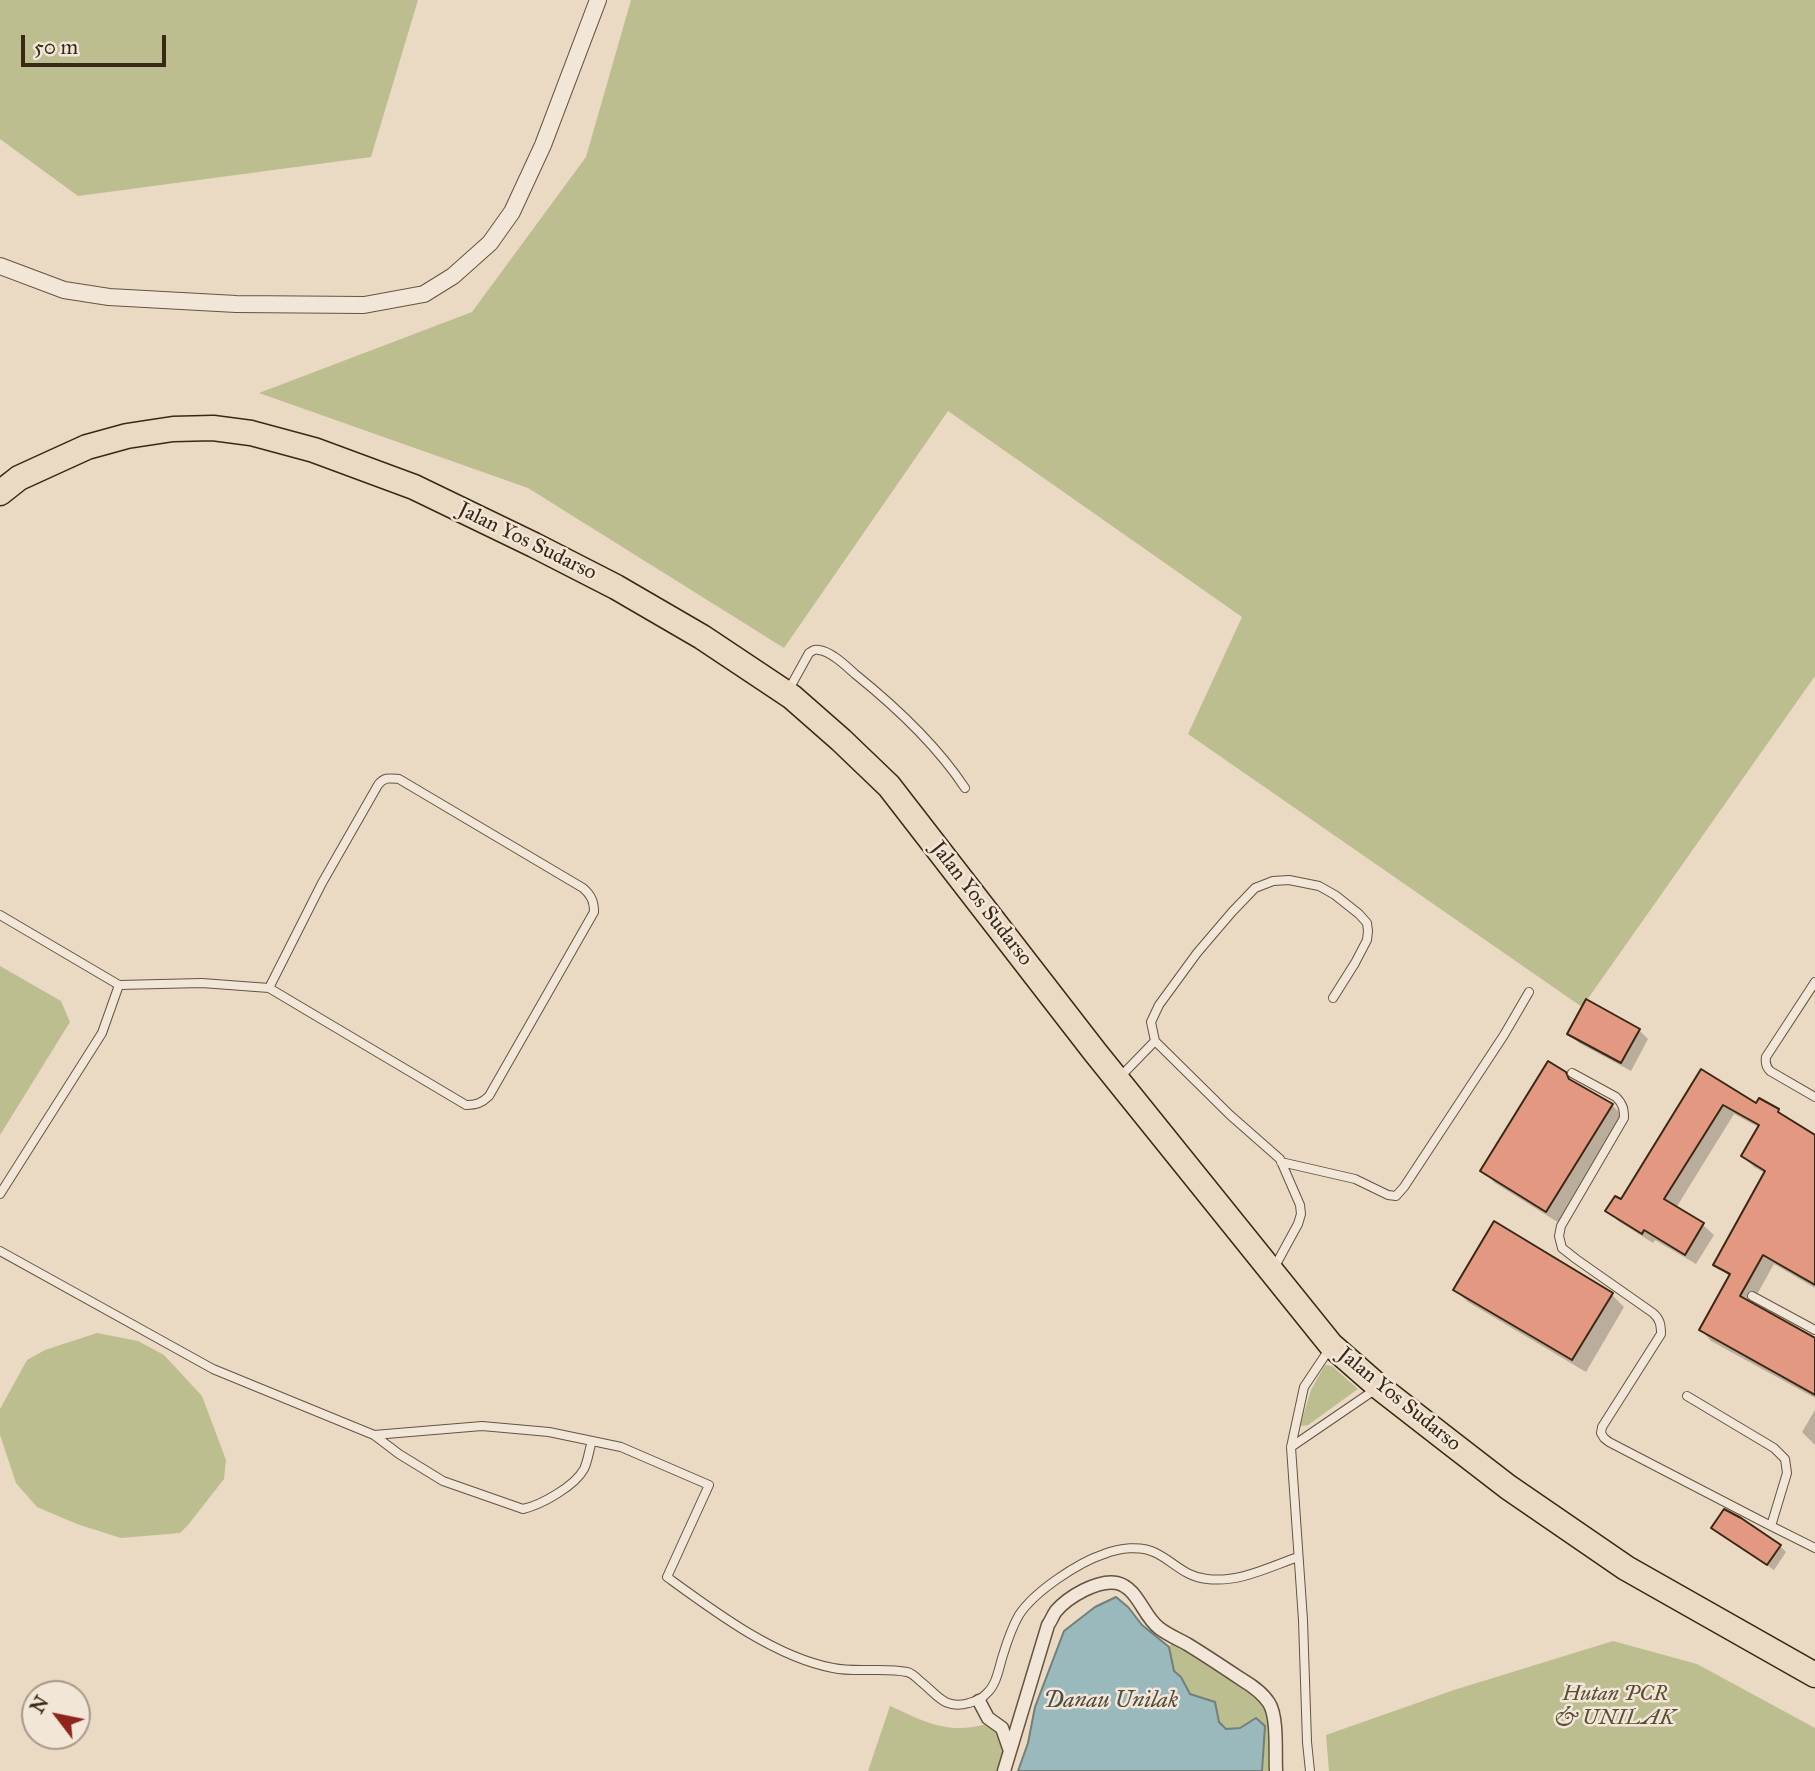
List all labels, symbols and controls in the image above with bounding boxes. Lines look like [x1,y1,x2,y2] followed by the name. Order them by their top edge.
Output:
[24,21,170,65] scale bar
[34,34,78,60] text: 50 m
[454,498,600,586] street label: Jalan Yos Sudarso
[925,837,1037,971] street label: Jalan Yos Sudarso
[1332,1343,1466,1457] street label: Jalan Yos Sudarso
[21,1680,91,1750] north arrow
[1555,1682,1675,1732] park label: Hutan PCR & UNILAK
[1044,1687,1178,1715] water label: Danau Unilak
[25,1692,53,1718] text: N

